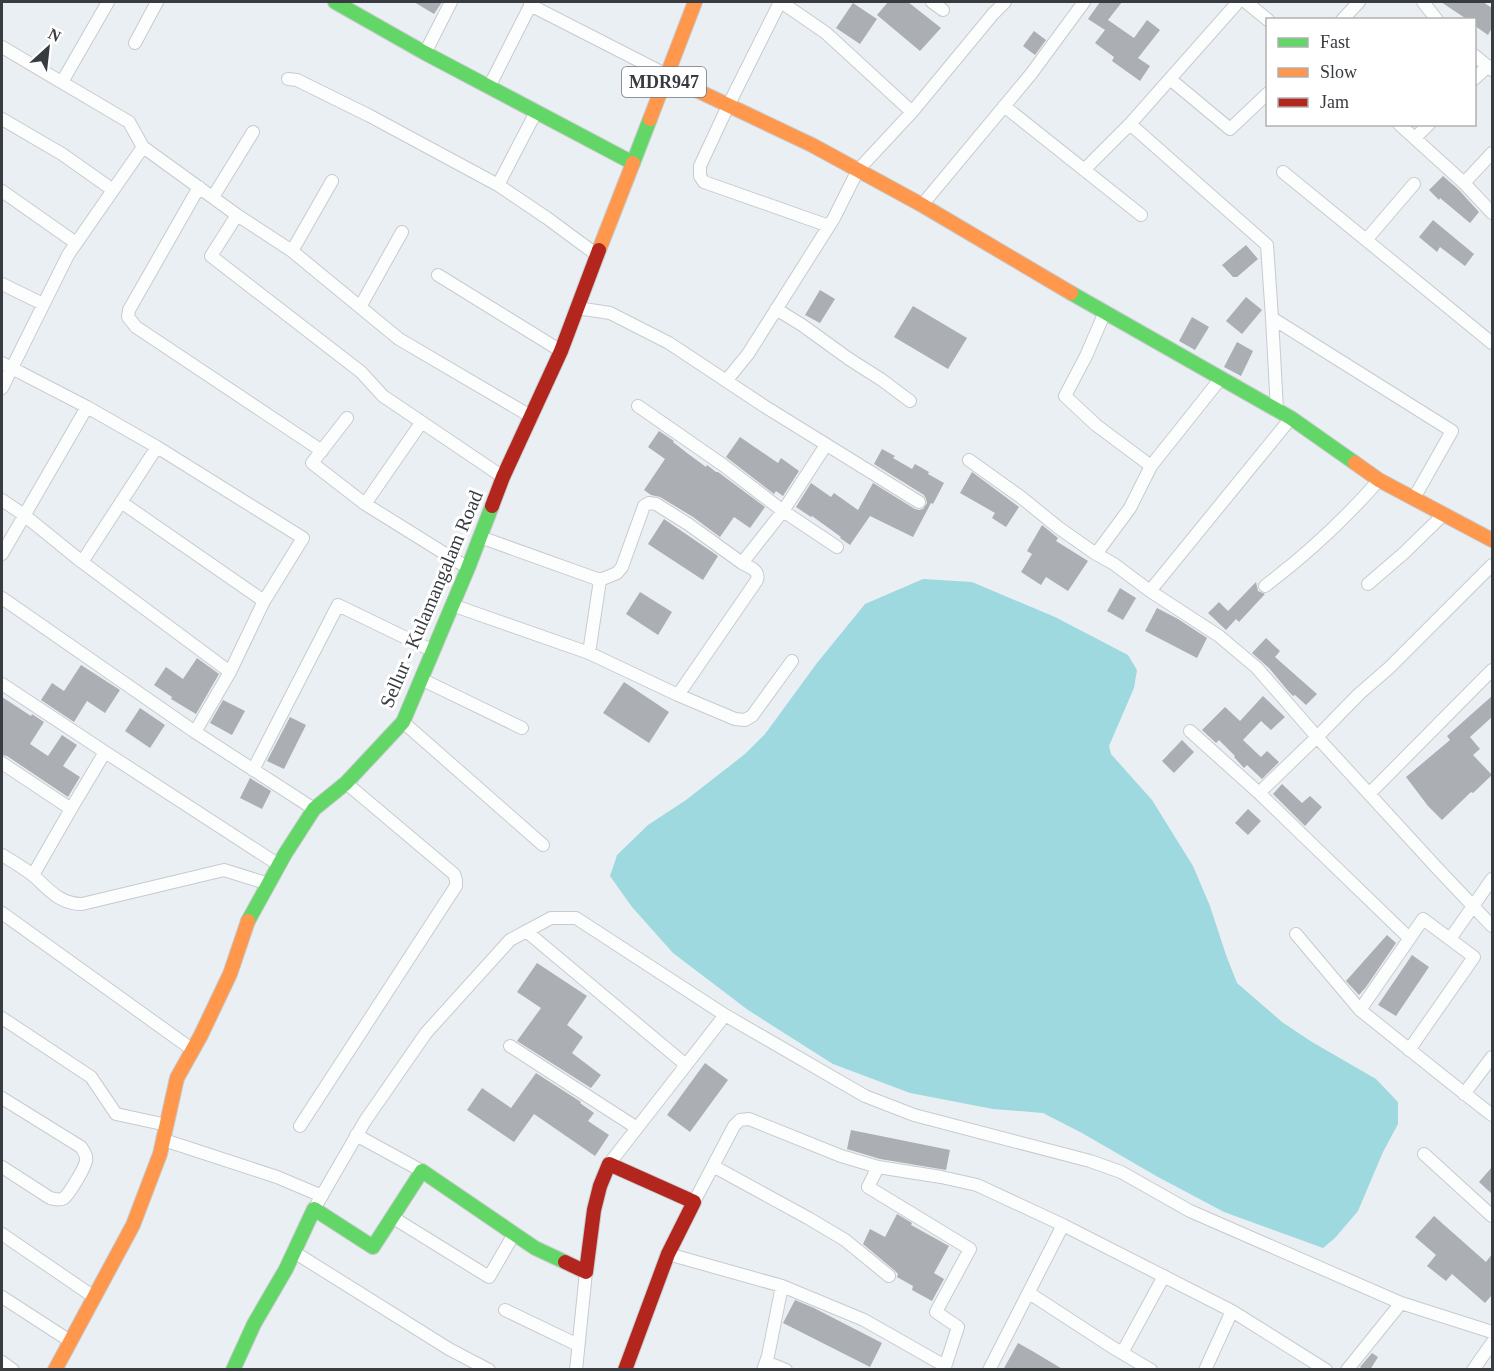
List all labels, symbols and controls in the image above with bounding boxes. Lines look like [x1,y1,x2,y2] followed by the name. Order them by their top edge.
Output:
[18,18,78,78] north arrow
[1266,18,1476,126] legend
[46,25,64,45] text: N
[1320,32,1350,52] text: Fast
[1320,62,1357,82] text: Slow
[622,67,706,97] road number: MDR947
[1320,92,1349,112] text: Jam
[375,487,488,711] street label: Sellur - Kulamangalam Road

